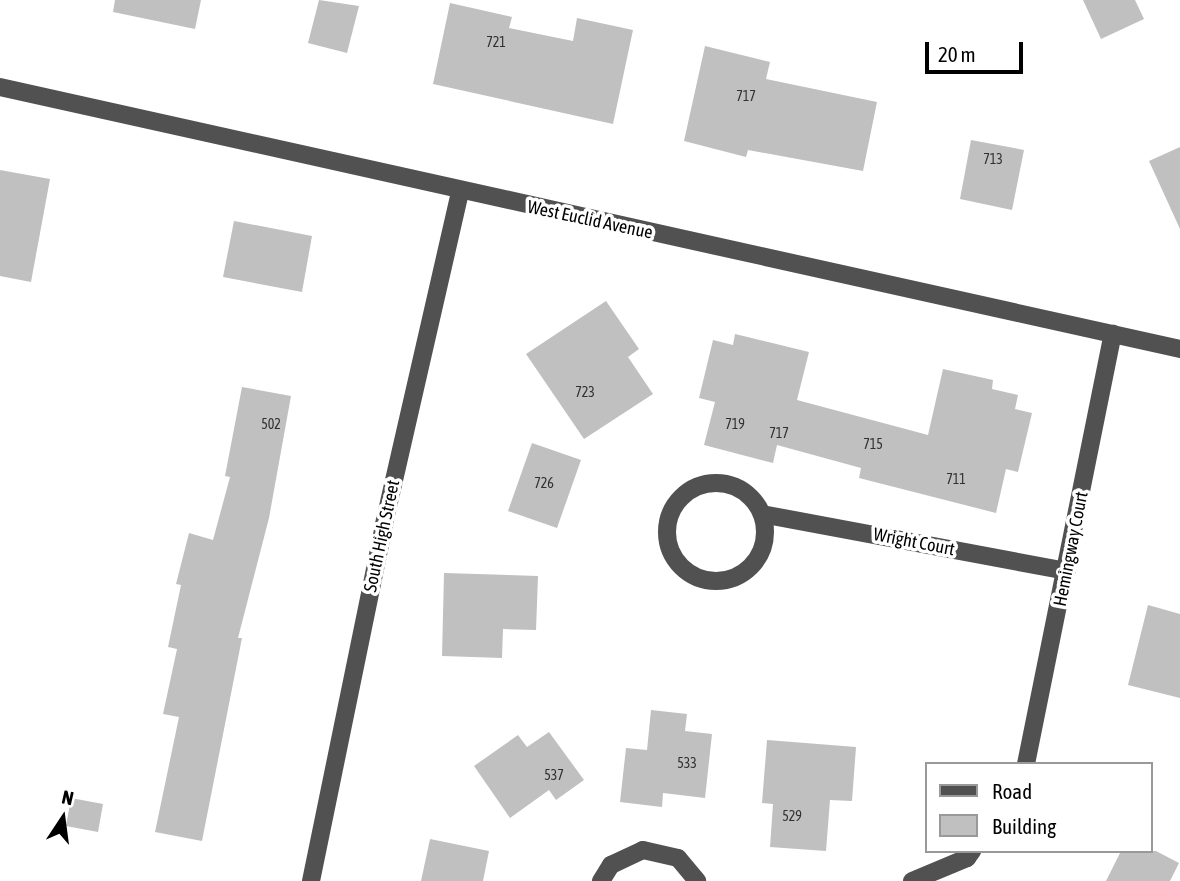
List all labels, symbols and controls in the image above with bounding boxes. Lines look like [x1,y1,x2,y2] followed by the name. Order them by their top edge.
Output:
[928,28,1026,72] scale bar
[486,34,506,50] house number: 721
[938,42,976,66] text: 20 m
[736,88,756,104] house number: 717
[983,151,1003,167] house number: 713
[525,196,655,244] street label: West Euclid Avenue
[575,384,595,400] house number: 723
[261,416,281,432] house number: 502
[725,416,745,432] house number: 719
[769,425,789,441] house number: 717
[863,436,883,452] house number: 715
[946,471,966,487] house number: 711
[534,475,554,491] house number: 726
[360,478,404,594] street label: South High Street
[1049,490,1093,608] street label: Hemingway Court
[872,524,956,560] street label: Wright Court
[677,755,697,771] house number: 533
[925,762,1152,853] legend
[544,767,564,783] house number: 537
[992,779,1032,803] text: Road
[28,783,98,853] north arrow
[60,786,76,810] text: N
[782,808,802,824] house number: 529
[992,814,1056,838] text: Building

